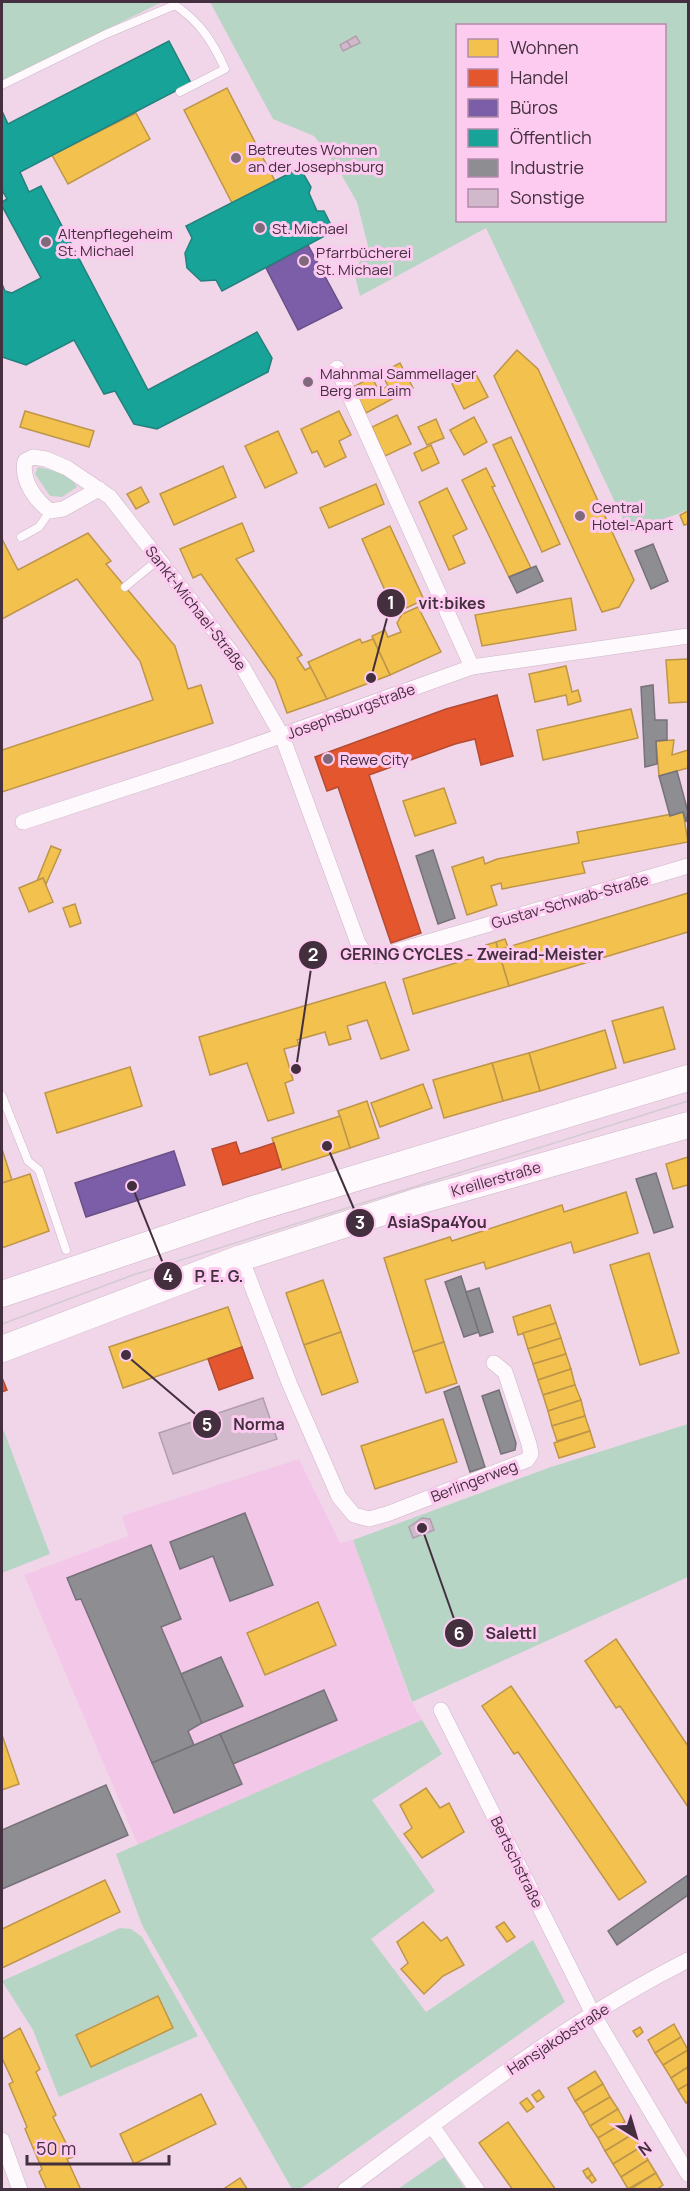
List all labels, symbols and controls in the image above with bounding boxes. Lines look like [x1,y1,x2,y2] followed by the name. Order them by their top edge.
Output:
[456,24,666,222] legend
[510,35,579,59] text: Wohnen
[510,65,568,89] text: Handel
[510,95,558,119] text: Büros
[510,125,592,149] text: Öffentlich
[248,139,384,177] place label: Betreutes Wohnen an der Josephsburg
[229,151,243,165] marker: Betreutes Wohnen an der Josephsburg
[510,155,584,179] text: Industrie
[510,185,584,209] text: Sonstige
[272,218,348,239] place label: St. Michael
[253,221,267,235] marker: St. Michael
[58,223,173,261] place label: Altenpflegeheim St. Michael
[39,235,53,249] marker: Altenpflegeheim St. Michael
[316,242,411,280] place label: Pfarrbücherei St. Michael
[297,254,311,268] marker: Pfarrbücherei St. Michael
[320,363,477,401] place label: Mahnmal Sammellager Berg am Laim
[301,375,315,389] marker: Mahnmal Sammellager Berg am Laim
[592,497,673,535] place label: Central Hotel-Apart
[573,509,587,523] marker: Central Hotel-Apart
[141,541,251,675] street label: Sankt-Michael-Straße
[376,586,497,620] callout: vit:bikes
[387,590,395,614] text: 1
[419,592,486,614] text: vit:bikes
[284,678,418,744] street label: Josephsburgstraße
[340,749,409,770] place label: Rewe City
[321,752,335,766] marker: Rewe City
[489,868,651,934] street label: Gustav-Schwab-Straße
[298,938,616,972] callout: GERING CYCLES - Zweirad-Meister
[308,942,318,966] text: 2
[340,943,604,965] text: GERING CYCLES - Zweirad-Meister
[449,1156,544,1202] street label: Kreillerstraße
[345,1206,498,1240] callout: AsiaSpa4You
[355,1210,365,1234] text: 3
[387,1211,487,1233] text: AsiaSpa4You
[153,1259,256,1293] callout: P. E. G.
[163,1263,174,1287] text: 4
[195,1265,243,1287] text: P. E. G.
[192,1407,297,1441] callout: Norma
[202,1412,212,1436] text: 5
[233,1413,285,1435] text: Norma
[428,1455,520,1507] street label: Berlingerweg
[444,1616,549,1650] callout: Salettl
[453,1621,465,1645] text: 6
[485,1622,537,1644] text: Salettl
[486,1813,548,1912] street label: Bertschstraße
[503,1998,613,2080] street label: Hansjakobstraße
[606,2107,666,2167] north arrow
[27,2128,170,2166] scale bar
[36,2136,76,2160] text: 50 m
[634,2137,656,2161] text: N

